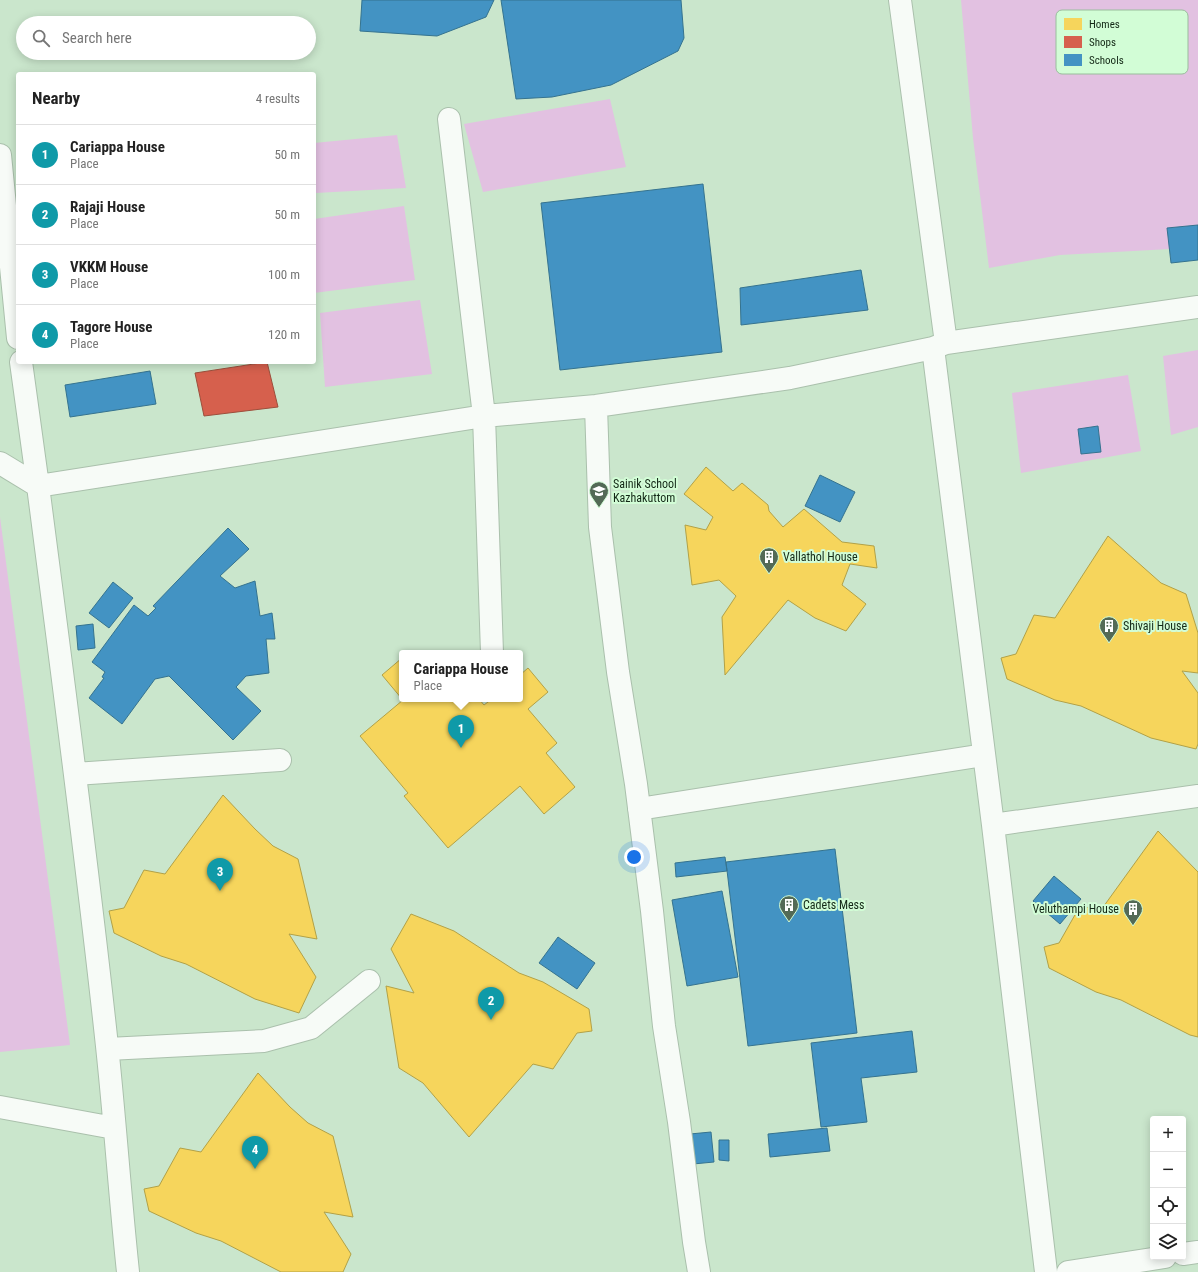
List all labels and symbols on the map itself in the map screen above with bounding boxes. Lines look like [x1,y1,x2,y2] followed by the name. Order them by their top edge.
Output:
[1056,10,1188,74] legend
[1089,18,1120,31] text: Homes
[1089,36,1116,49] text: Shops
[1089,54,1124,67] text: Schools
[613,477,677,505] place label: Sainik School Kazhakuttom
[588,480,610,508] school or university icon: Sainik School Kazhakuttom
[758,546,780,574] building icon: Vallathol House
[783,550,858,564] place label: Vallathol House
[1098,615,1120,643] building icon: Shivaji House
[1123,619,1188,633] place label: Shivaji House
[448,715,474,748] pin: 1
[624,847,644,867] your location
[207,858,233,891] pin: 3
[778,894,800,922] building icon: Cadets Mess
[803,898,865,912] place label: Cadets Mess
[1122,898,1144,926] building icon: Veluthampi House
[1032,902,1119,916] place label: Veluthampi House
[478,987,504,1020] pin: 2
[242,1136,268,1169] pin: 4

